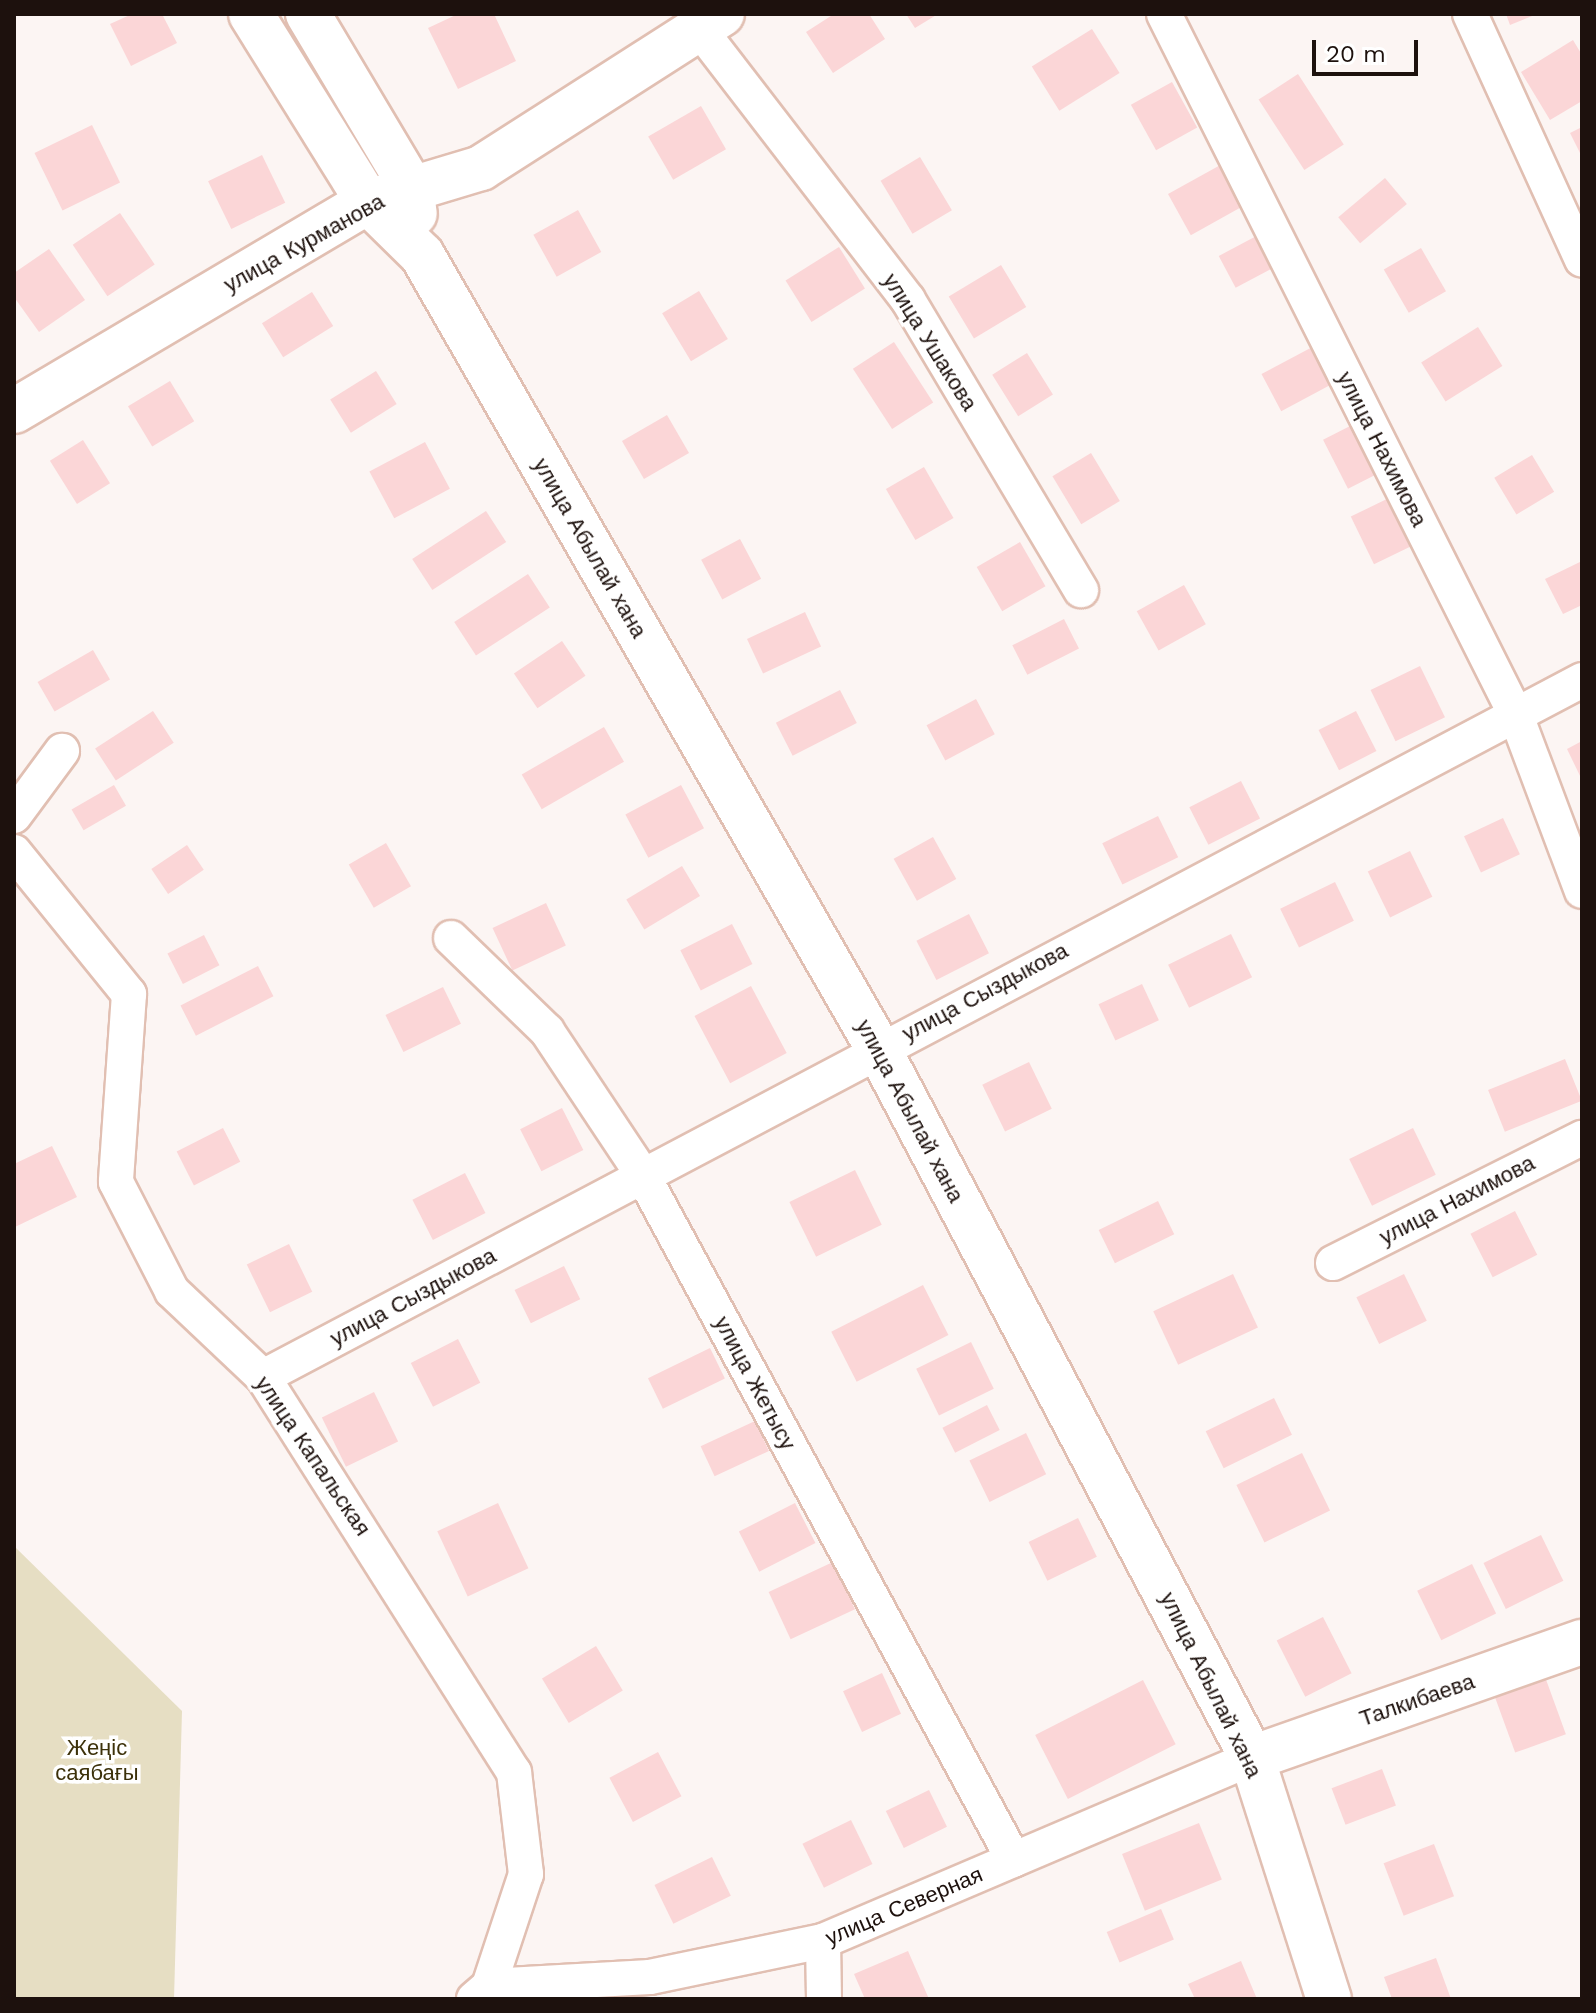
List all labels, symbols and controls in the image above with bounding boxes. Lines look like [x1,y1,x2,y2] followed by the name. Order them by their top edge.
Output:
[1316,24,1422,74] scale bar
[1326,40,1386,68] text: 20 m
[219,188,389,298] street label: улица Курманова
[877,269,983,415] street label: улица Ушакова
[1332,367,1432,531] street label: улица Нахимова
[528,453,652,643] street label: улица Абылай хана
[898,937,1072,1047] street label: улица Сыздыкова
[851,1015,969,1207] street label: улица Абылай хана
[1375,1150,1539,1250] street label: улица Нахимова
[326,1242,500,1352] street label: улица Сыздыкова
[709,1312,801,1454] street label: улица Жетысу
[250,1371,376,1541] street label: улица Капальская
[1155,1588,1267,1782] street label: улица Абылай хана
[1356,1668,1478,1732] street label: Талкибаева
[55,1734,139,1786] park label: Жеңіс саябағы
[821,1861,987,1951] street label: улица Северная

